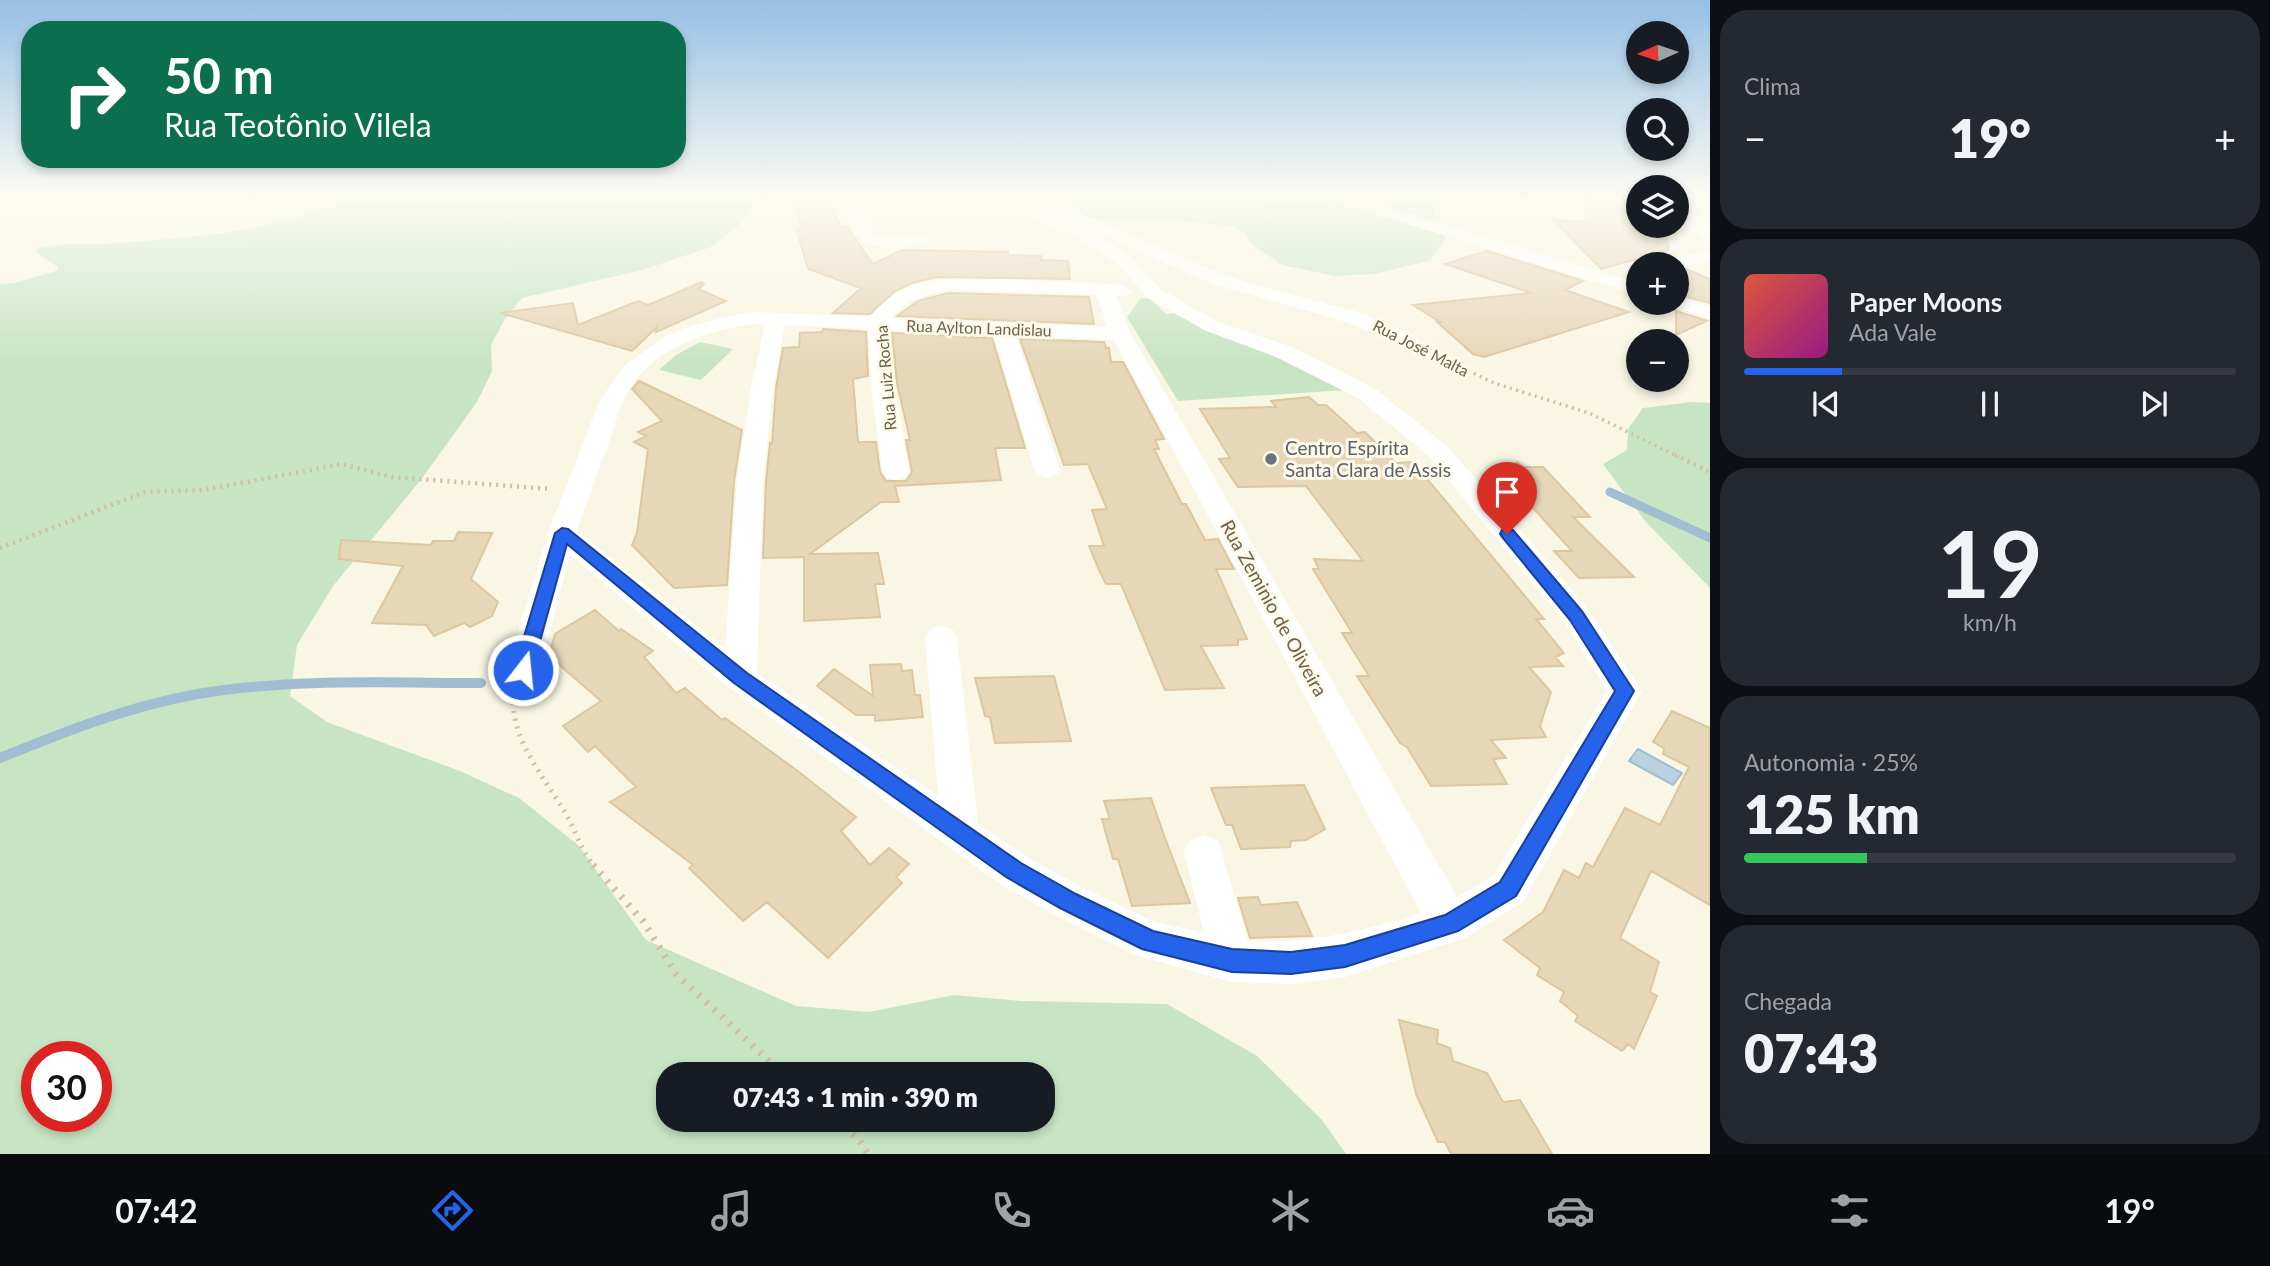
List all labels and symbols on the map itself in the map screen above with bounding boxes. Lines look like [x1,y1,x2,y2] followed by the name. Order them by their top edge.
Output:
[1626,21,1689,84] north arrow
[906,315,1052,340] street label: Rua Aylton Landislau
[1370,315,1472,380] street label: Rua José Malta
[871,325,900,431] street label: Rua Luiz Rocha
[1285,436,1451,481] place label: Centro Espírita Santa Clara de Assis
[1263,451,1279,467] marker: Centro Espírita Santa Clara de Assis
[1477,462,1537,534] pin
[1216,515,1333,700] street label: Rua Zeminio de Oliveira
[486,633,560,707] position arrow
[21,1041,112,1132] speed limit sign: 30

